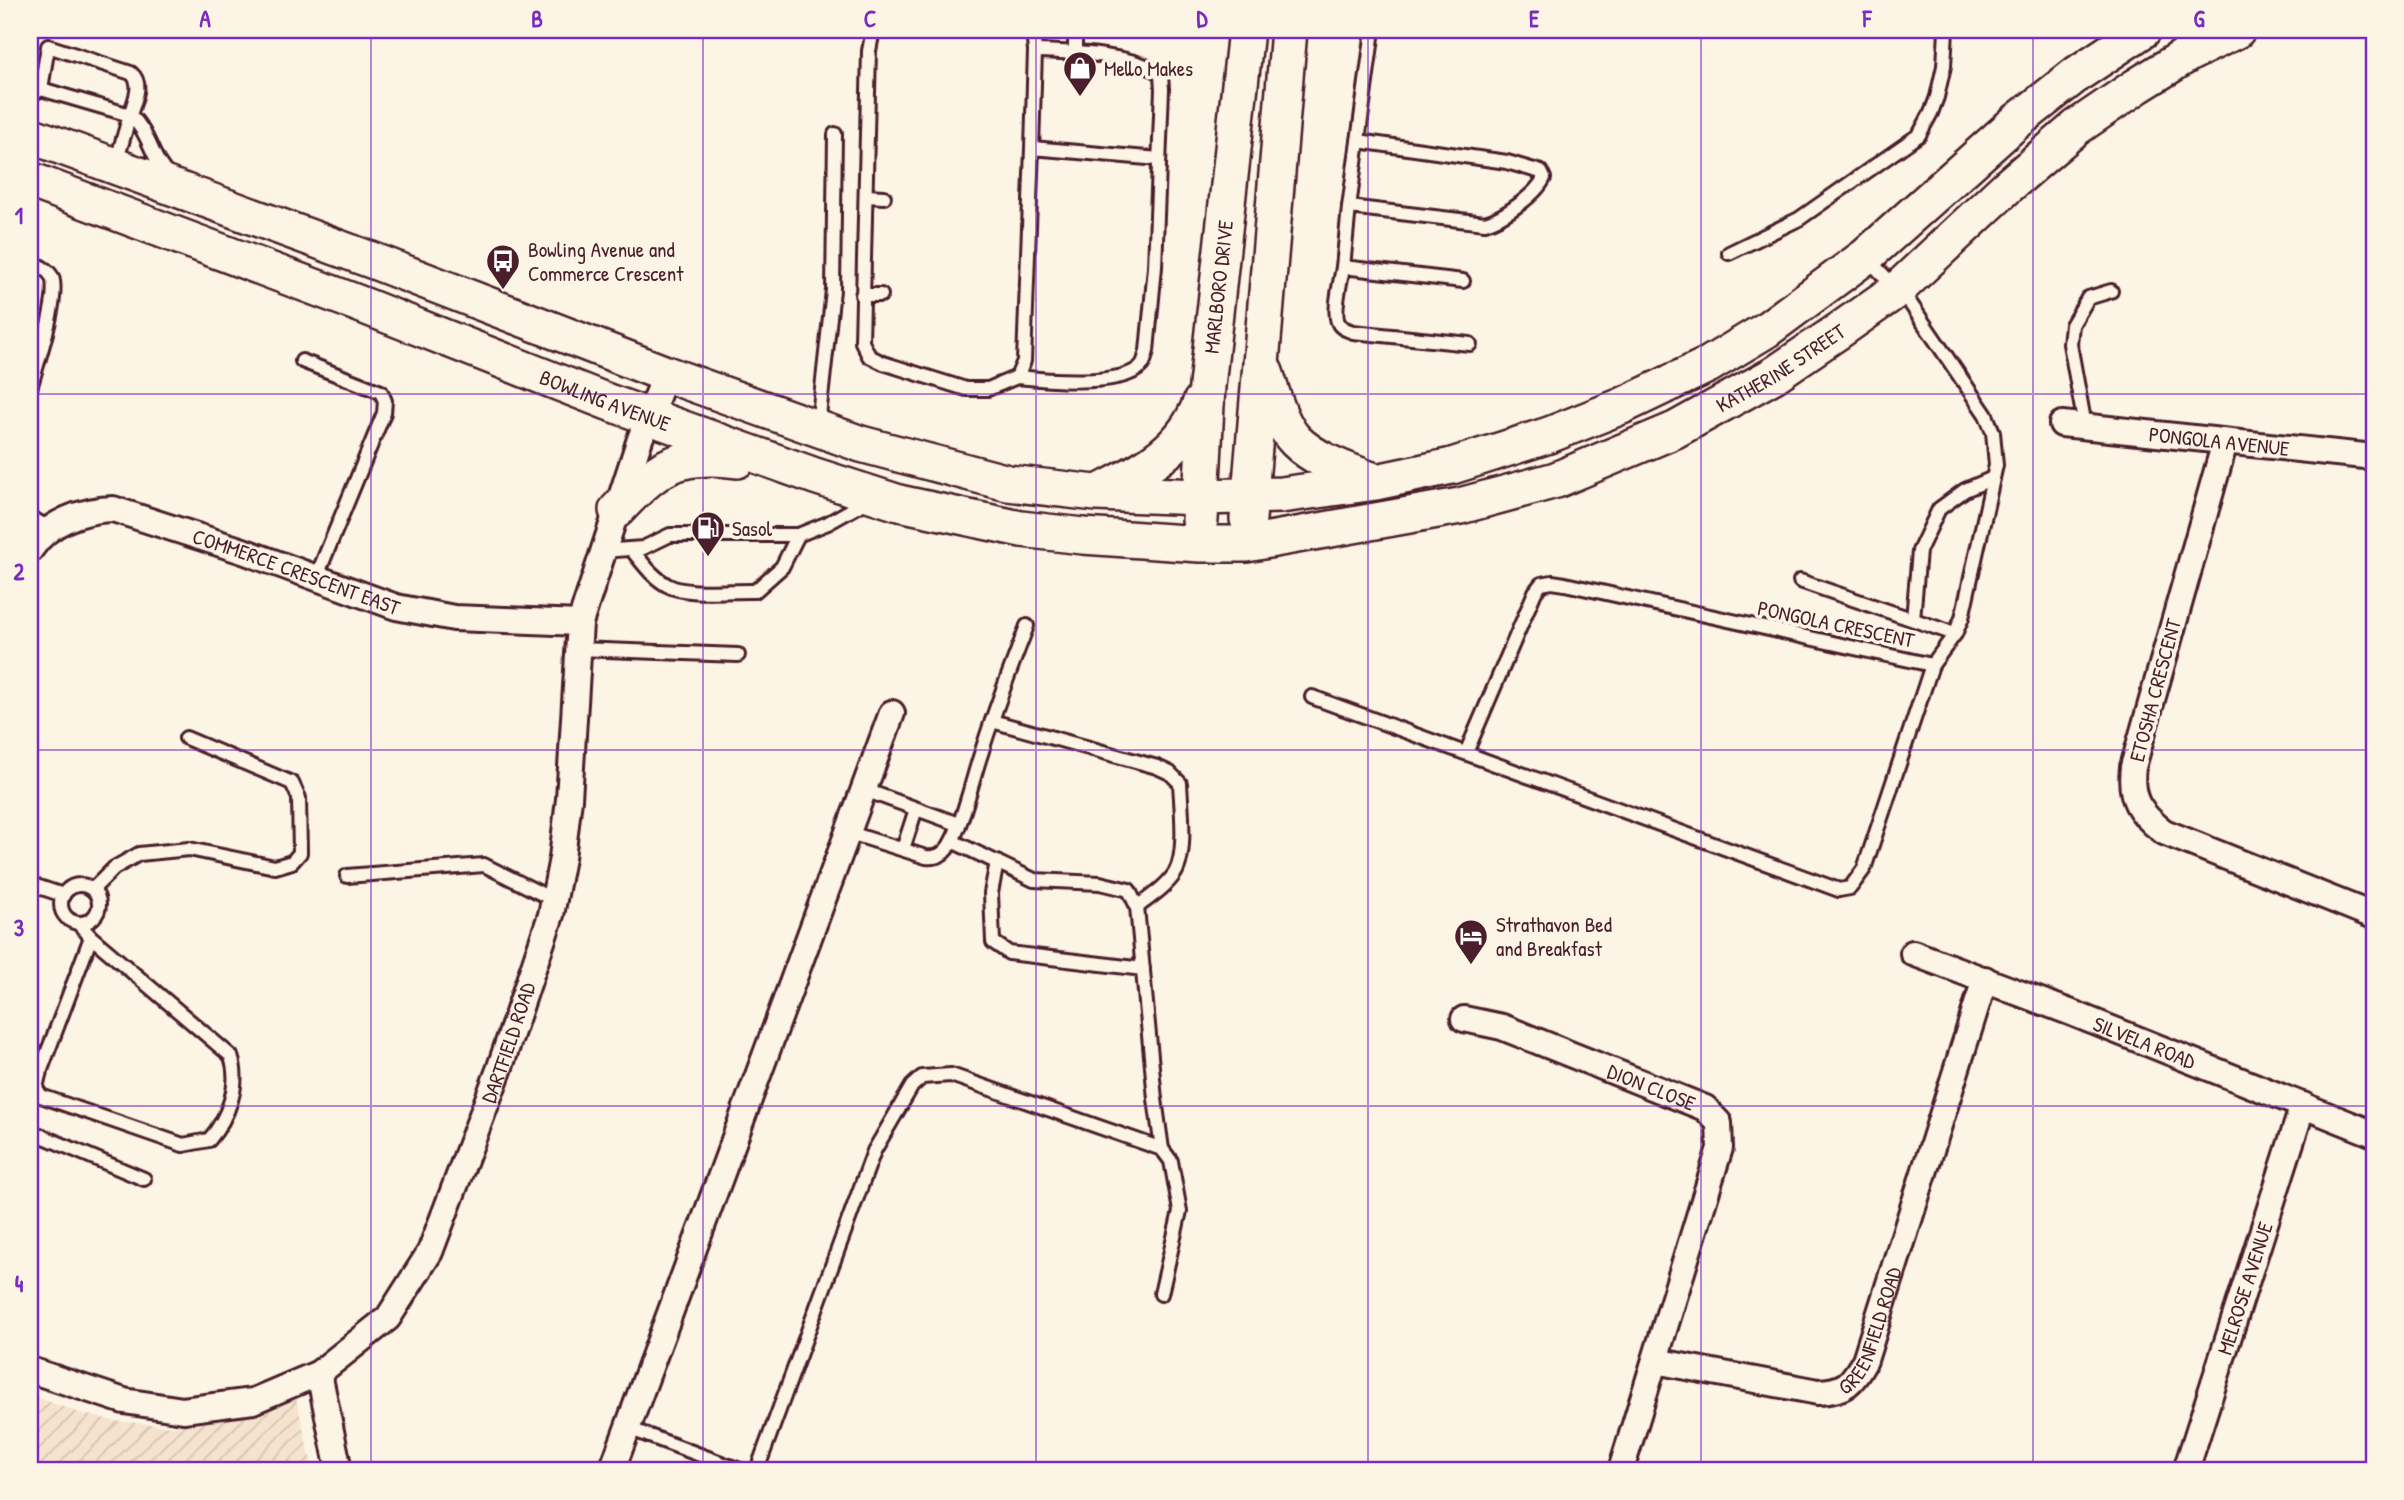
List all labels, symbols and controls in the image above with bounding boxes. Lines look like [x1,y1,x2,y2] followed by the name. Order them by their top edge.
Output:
[199,3,211,34] text: A
[531,3,543,34] text: B
[864,3,876,34] text: C
[1197,3,1209,34] text: D
[1529,3,1540,34] text: E
[1862,3,1873,34] text: F
[2193,3,2205,34] text: G
[1061,49,1099,98] shop icon: Mello Makes
[1104,54,1193,83] place label: Mello Makes
[15,200,23,231] text: 1
[1196,219,1240,355] street label: MARLBORO DRIVE
[528,235,684,288] place label: Bowling Avenue and Commerce Crescent
[484,242,522,291] bus stop icon: Bowling Avenue and Commerce Crescent
[1711,316,1852,419] street label: KATHERINE STREET
[536,362,675,438] street label: BOWLING AVENUE
[2147,419,2291,462] street label: PONGOLA AVENUE
[689,509,727,558] fuel station icon: Sasol
[732,514,772,543] place label: Sasol
[189,521,405,622] street label: COMMERCE CRESCENT EAST
[14,556,25,587] text: 2
[1755,593,1918,655] street label: PONGOLA CRESCENT
[2122,614,2188,765] street label: ETOSHA CRESCENT
[1496,910,1612,963] place label: Strathavon Bed and Breakfast
[14,912,24,943] text: 3
[1452,917,1490,966] hotel icon: Strathavon Bed and Breakfast
[473,978,542,1107] street label: DARTFIELD ROAD
[2089,1009,2200,1076] street label: SILVELA ROAD
[1603,1056,1700,1117] street label: DION CLOSE
[2209,1218,2279,1358] street label: MELROSE AVENUE
[1833,1263,1908,1401] street label: GREENFIELD ROAD
[15,1268,24,1299] text: 4

